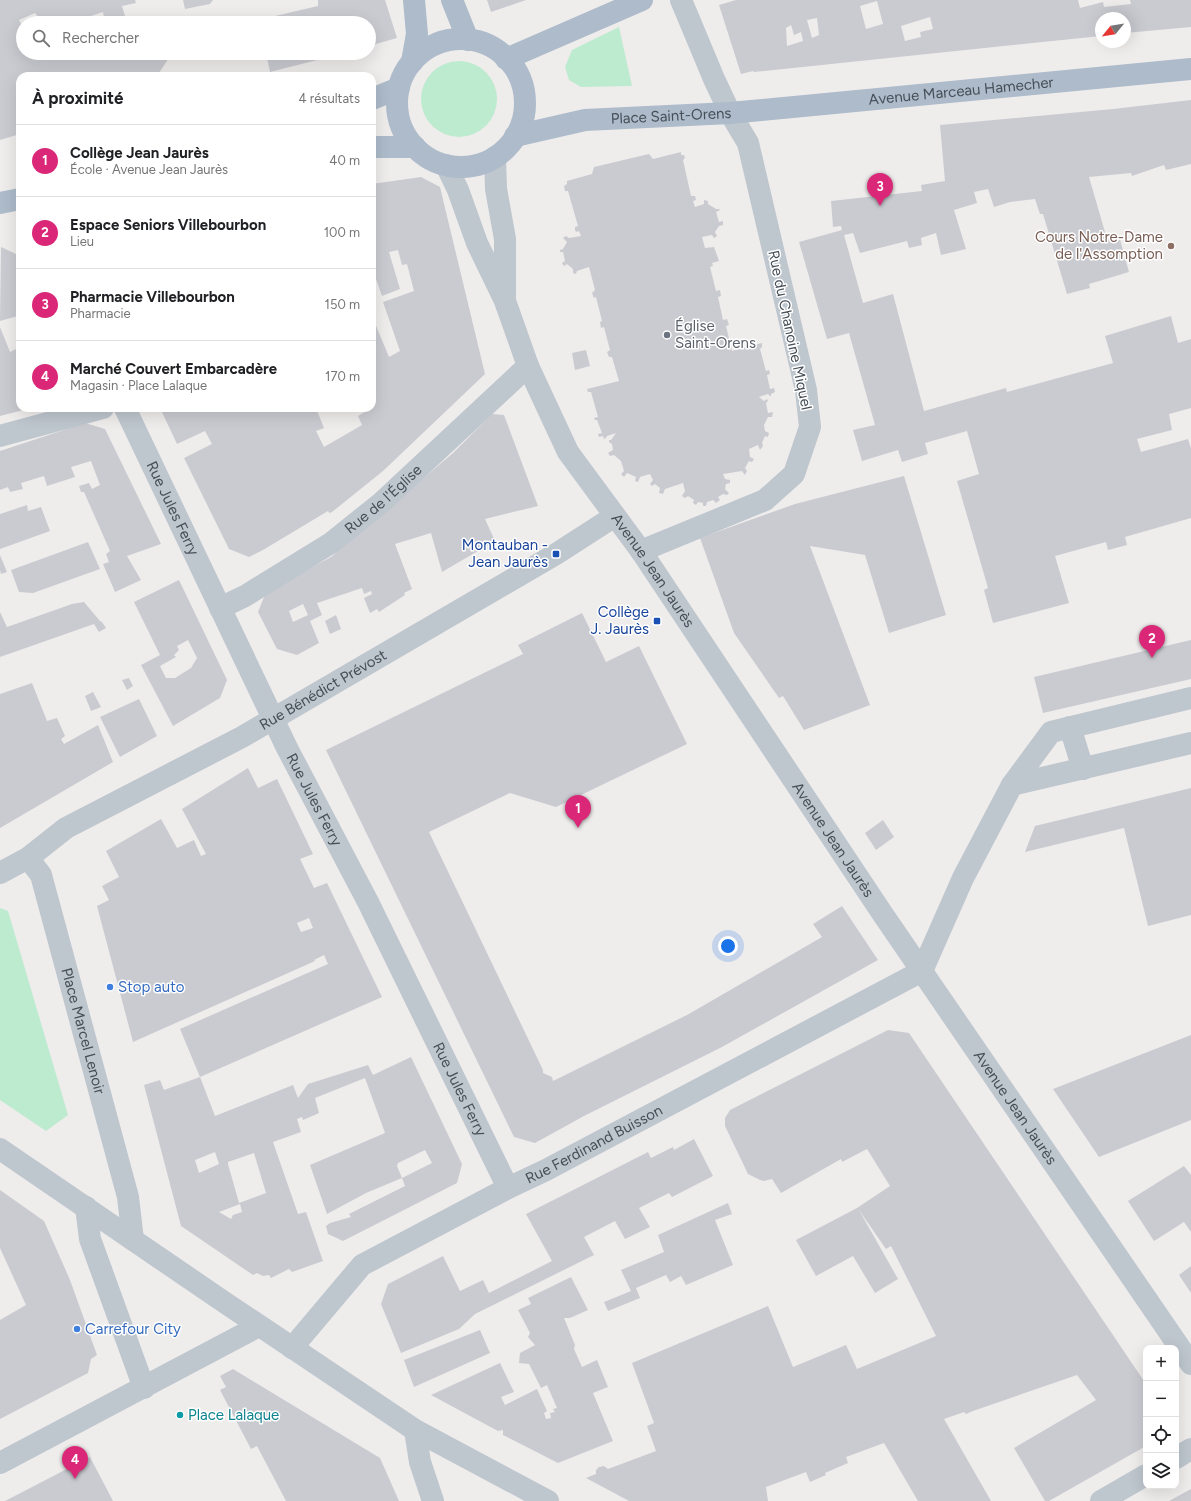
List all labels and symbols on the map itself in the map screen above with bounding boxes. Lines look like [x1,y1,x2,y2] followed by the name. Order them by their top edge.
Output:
[1095,12,1131,48] north arrow
[868,73,1054,109] street label: Avenue Marceau Hamecher
[610,104,732,128] street label: Place Saint-Orens
[867,173,893,206] pin: 3
[1035,228,1163,263] place label: Cours Notre-Dame de l'Assomption
[1166,241,1176,251] marker: Cours Notre-Dame de l'Assomption
[764,248,816,412] street label: Rue du Chanoine Miquel
[675,317,756,352] place label: Église Saint-Orens
[662,330,672,340] marker: Église Saint-Orens
[143,458,203,558] street label: Rue Jules Ferry
[341,461,425,538] street label: Rue de l'Église
[607,510,698,631] street label: Avenue Jean Jaurès
[462,536,548,571] place label: Montauban - Jean Jaurès
[551,549,561,559] marker: Montauban - Jean Jaurès
[590,603,649,638] place label: Collège J. Jaurès
[652,616,662,626] marker: Collège J. Jaurès
[1139,625,1165,658] pin: 2
[256,646,390,734] street label: Rue Bénédict Prévost
[282,750,346,849] street label: Rue Jules Ferry
[788,779,878,901] street label: Avenue Jean Jaurès
[565,795,591,828] pin: 1
[718,936,738,956] your location
[57,966,109,1096] street label: Place Marcel Lenoir
[118,978,185,996] place label: Stop auto
[105,982,115,992] marker: Stop auto
[429,1039,490,1139] street label: Rue Jules Ferry
[970,1047,1061,1168] street label: Avenue Jean Jaurès
[522,1101,666,1187] street label: Rue Ferdinand Buisson
[85,1320,181,1338] place label: Carrefour City
[72,1324,82,1334] marker: Carrefour City
[188,1406,279,1424] place label: Place Lalaque
[175,1410,185,1420] marker: Place Lalaque
[62,1446,88,1479] pin: 4

